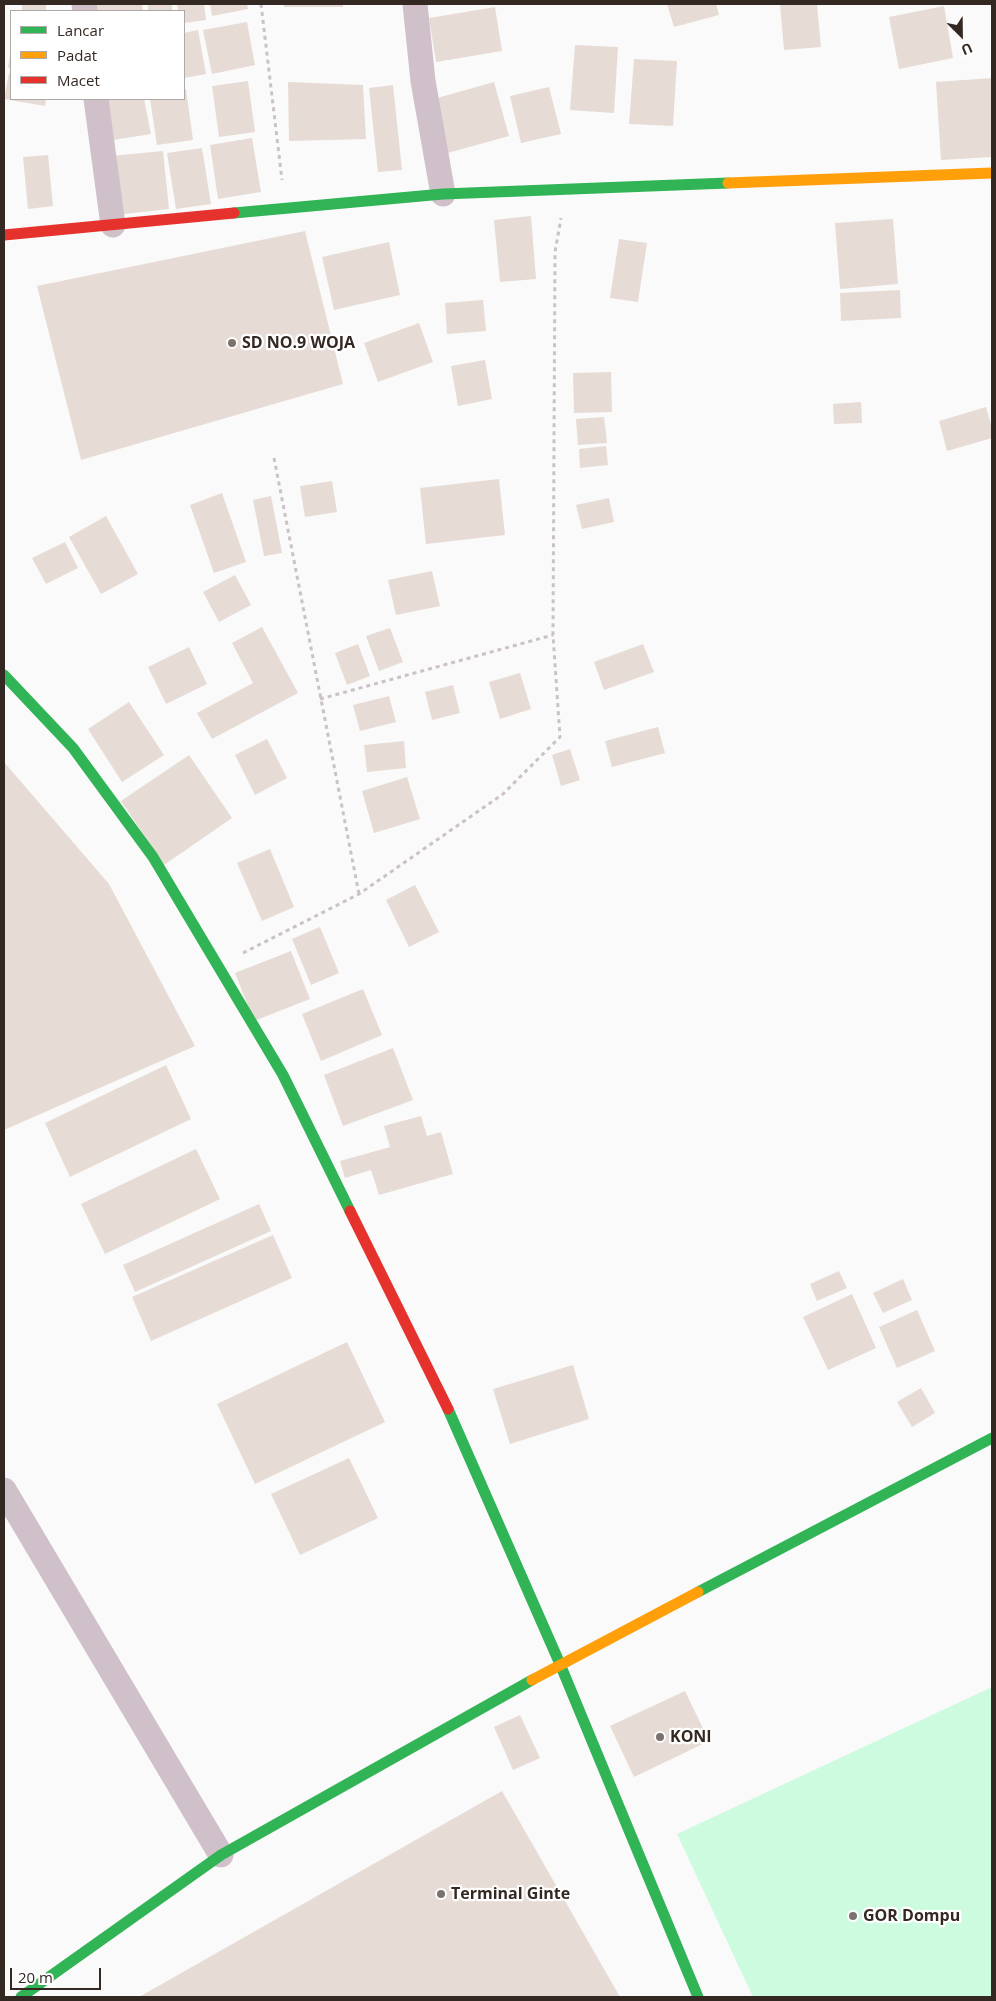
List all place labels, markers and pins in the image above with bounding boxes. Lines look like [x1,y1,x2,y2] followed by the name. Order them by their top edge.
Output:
[242,333,355,353] place label: SD NO.9 WOJA
[226,337,238,349] marker: SD NO.9 WOJA
[670,1727,712,1747] place label: KONI
[654,1731,666,1743] marker: KONI
[451,1884,570,1904] place label: Terminal Ginte
[435,1888,447,1900] marker: Terminal Ginte
[863,1906,960,1926] place label: GOR Dompu
[847,1910,859,1922] marker: GOR Dompu

